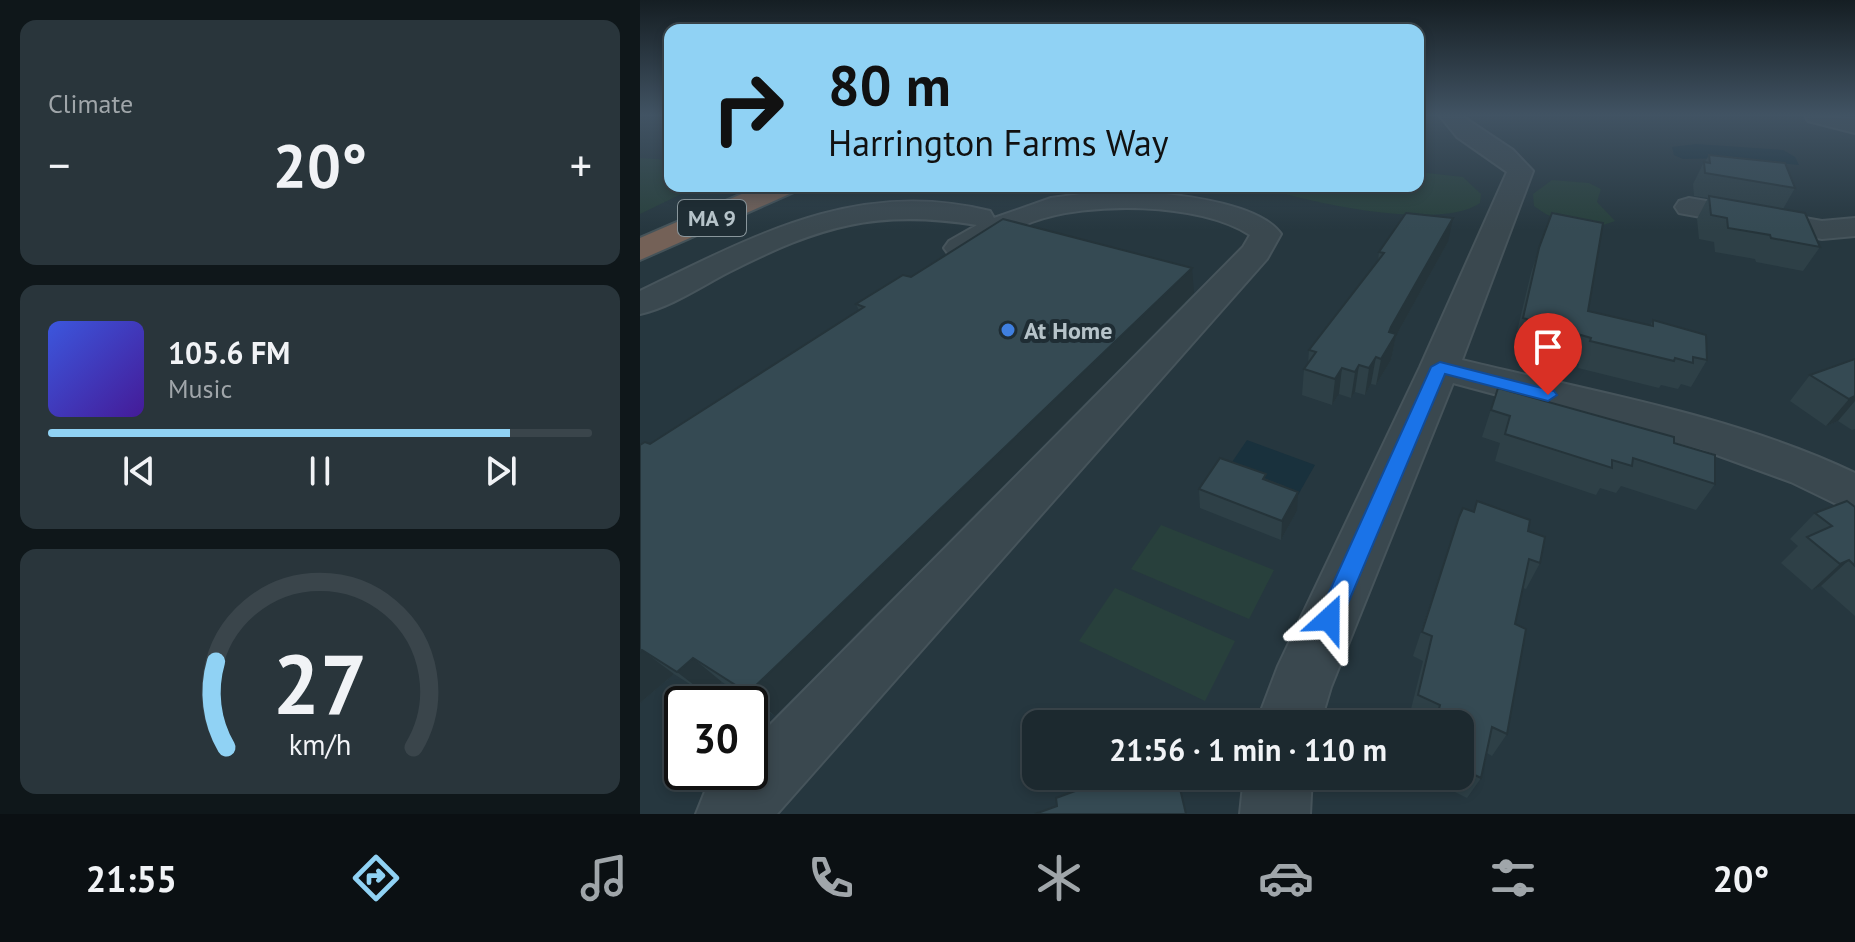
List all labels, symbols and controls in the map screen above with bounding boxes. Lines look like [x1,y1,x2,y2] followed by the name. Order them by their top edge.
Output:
[828,49,951,121] text: 80 m
[696,56,800,160] icon: right
[48,87,133,120] text: Climate
[828,119,1169,166] text: Harrington Farms Way
[273,126,367,204] text: 20°
[48,136,70,193] text: −
[570,136,592,193] text: +
[678,200,746,236] road number: MA 9
[1514,313,1582,395] pin
[1024,315,1112,346] place label: At Home
[999,321,1017,339] marker: At Home
[1526,325,1570,369] icon: arrive
[168,333,290,372] text: 105.6 FM
[168,372,232,405] text: Music
[117,449,161,493] icon: previous
[298,449,342,493] icon: pause
[479,449,523,493] icon: next
[1287,577,1371,661] position arrow
[273,628,367,736] text: 27
[664,686,768,790] speed limit sign: 30
[289,726,351,763] text: km/h
[1109,730,1387,769] text: 21:56 · 1 min · 110 m
[348,850,404,906] icon: directions
[576,850,632,906] icon: music
[803,850,859,906] icon: phone
[1031,850,1087,906] icon: climate
[1258,850,1314,906] icon: car
[1485,850,1541,906] icon: filters
[86,855,177,902] text: 21:55
[1713,855,1769,902] text: 20°

